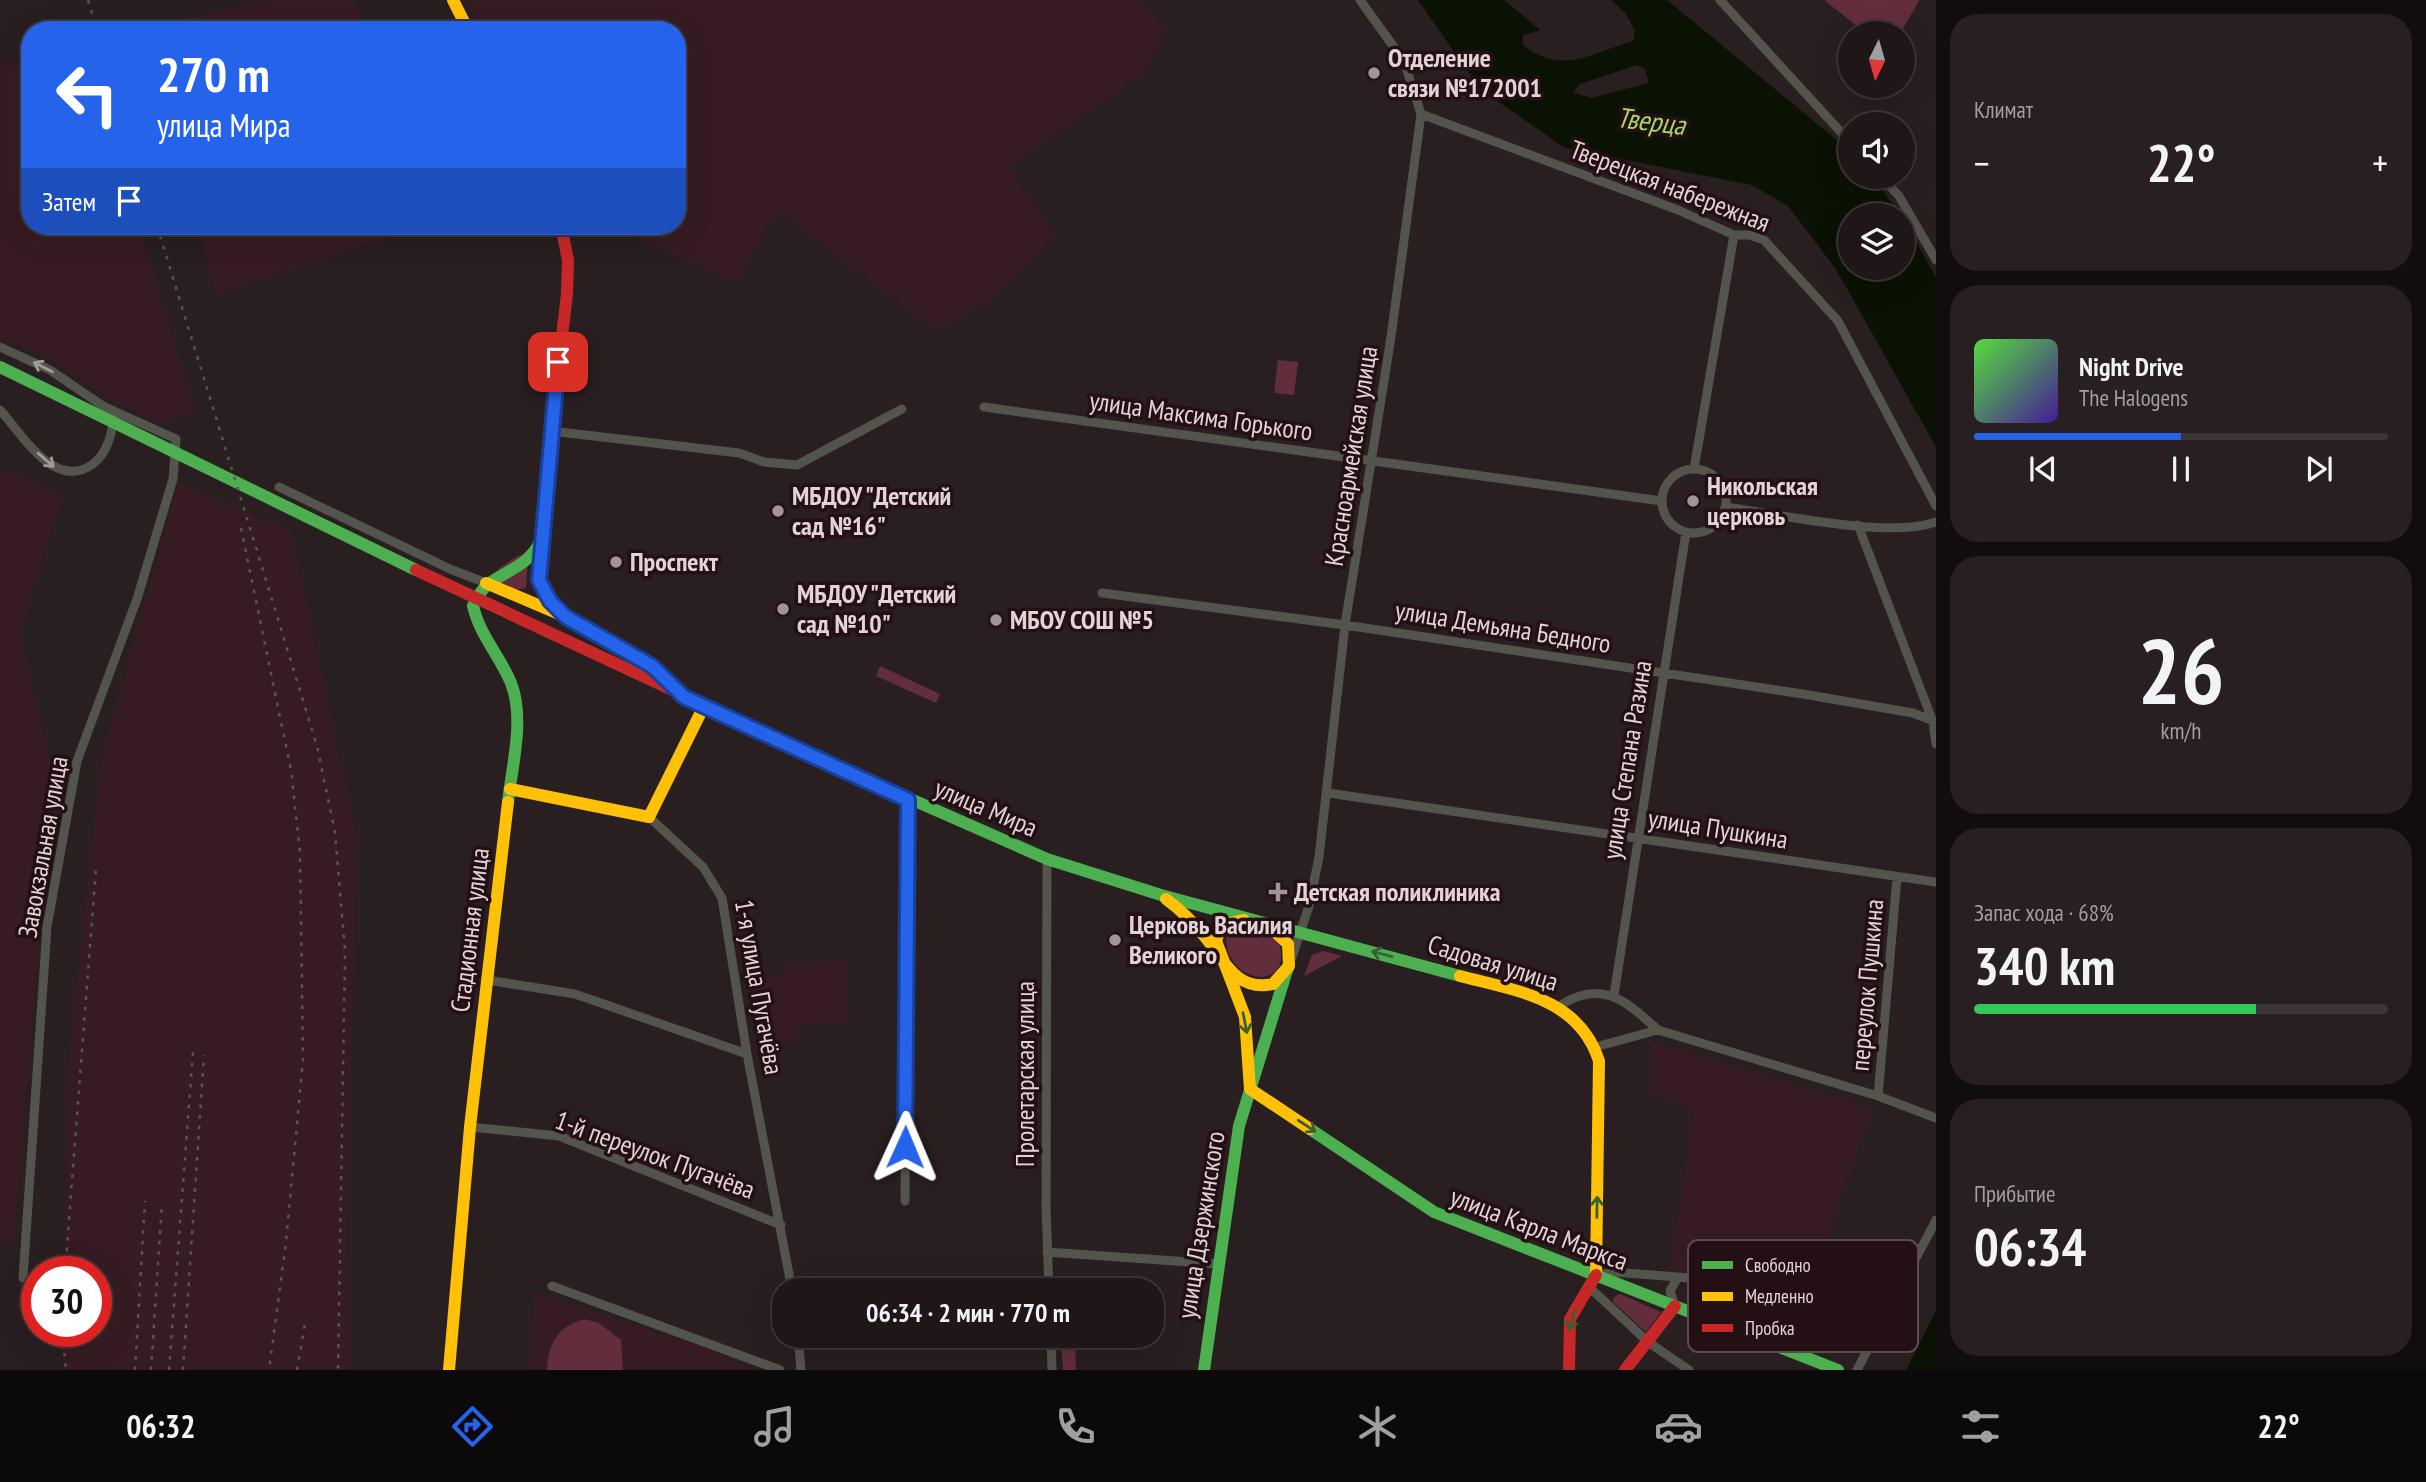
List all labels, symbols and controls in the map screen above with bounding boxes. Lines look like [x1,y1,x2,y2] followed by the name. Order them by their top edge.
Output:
[1838,21,1914,98] north arrow
[1838,21,1915,280] map controls
[1388,41,1542,104] place label: Отделение связи №172001
[157,42,270,106] text: 270 m
[42,49,133,140] icon: left
[1366,65,1382,81] marker: Отделение связи №172001
[1974,95,2033,124] text: Климат
[1615,98,1689,143] water label: Тверца
[157,104,291,146] text: улица Мира
[1838,112,1915,189] button: sound
[2147,129,2215,196] text: 22°
[1566,132,1775,239] street label: Тверецкая набережная
[1974,138,1990,187] text: −
[2372,138,2388,187] text: +
[110,182,148,220] icon: arrive
[42,185,96,218] text: Затем
[1838,203,1915,280] button: layers
[528,332,588,392] pin
[539,343,577,381] icon: arrive
[1317,344,1384,568] street label: Красноармейская улица
[2079,350,2184,383] text: Night Drive
[34,360,54,374] one-way arrow
[2079,383,2188,412] text: The Halogens
[1087,384,1315,447] street label: улица Максима Горького
[2024,450,2062,488] icon: previous
[2162,450,2200,488] icon: pause
[2300,450,2338,488] icon: next
[37,452,55,468] one-way arrow
[1707,469,1818,532] place label: Никольская церковь
[792,479,951,542] place label: МБДОУ "Детский сад №16"
[1685,493,1701,509] marker: Никольская церковь
[770,503,786,519] marker: МБДОУ "Детский сад №16"
[630,545,718,578] place label: Проспект
[608,554,624,570] marker: Проспект
[797,577,956,640] place label: МБДОУ "Детский сад №10"
[1393,593,1613,660] street label: улица Демьяна Бедного
[775,601,791,617] marker: МБДОУ "Детский сад №10"
[1010,603,1154,636] place label: МБОУ СОШ №5
[2138,611,2225,729] text: 26
[988,612,1004,628] marker: МБОУ СОШ №5
[1595,658,1658,862] street label: улица Степана Разина
[2161,716,2201,745] text: km/h
[10,754,75,940] street label: Завокзальная улица
[930,771,1043,844] street label: улица Мира
[1646,801,1790,856] street label: улица Пушкина
[443,846,496,1014] street label: Стадионная улица
[1294,875,1500,908] place label: Детская поликлиника
[1268,882,1288,902] marker: Детская поликлиника
[728,897,791,1077] street label: 1-я улица Пугачёва
[1843,898,1890,1072] street label: переулок Пушкина
[1974,898,2114,927] text: Запас хода · 68%
[1129,908,1292,971] place label: Церковь Василия Великого
[1424,927,1562,998] street label: Садовая улица
[1107,932,1123,948] marker: Церковь Василия Великого
[1974,932,2115,999] text: 340 km
[1371,946,1393,959] one-way arrow
[1008,981,1041,1167] street label: Пролетарская улица
[1239,1011,1253,1034] one-way arrow
[551,1103,760,1206] street label: 1-й переулок Пугачёва
[868,1110,942,1184] position arrow
[1297,1118,1316,1133] one-way arrow
[1169,1129,1232,1321] street label: улица Дзержинского
[1974,1179,2055,1208] text: Прибытие
[1446,1180,1633,1278] street label: улица Карла Маркса
[1590,1196,1604,1219] one-way arrow
[1974,1213,2086,1280] text: 06:34
[1688,1240,1918,1352] legend
[1745,1253,1811,1277] text: Свободно
[21,1256,112,1347] speed limit sign: 30
[1745,1284,1814,1308] text: Медленно
[866,1296,1070,1329] text: 06:34 · 2 мин · 770 m
[1565,1308,1578,1330] one-way arrow
[1745,1316,1795,1340] text: Пробка
[448,1402,497,1451] icon: directions
[750,1402,799,1451] icon: music
[1051,1402,1100,1451] icon: phone
[1353,1402,1402,1451] icon: climate
[1654,1402,1703,1451] icon: car
[1956,1402,2005,1451] icon: filters
[126,1405,196,1447] text: 06:32
[2257,1405,2300,1447] text: 22°

